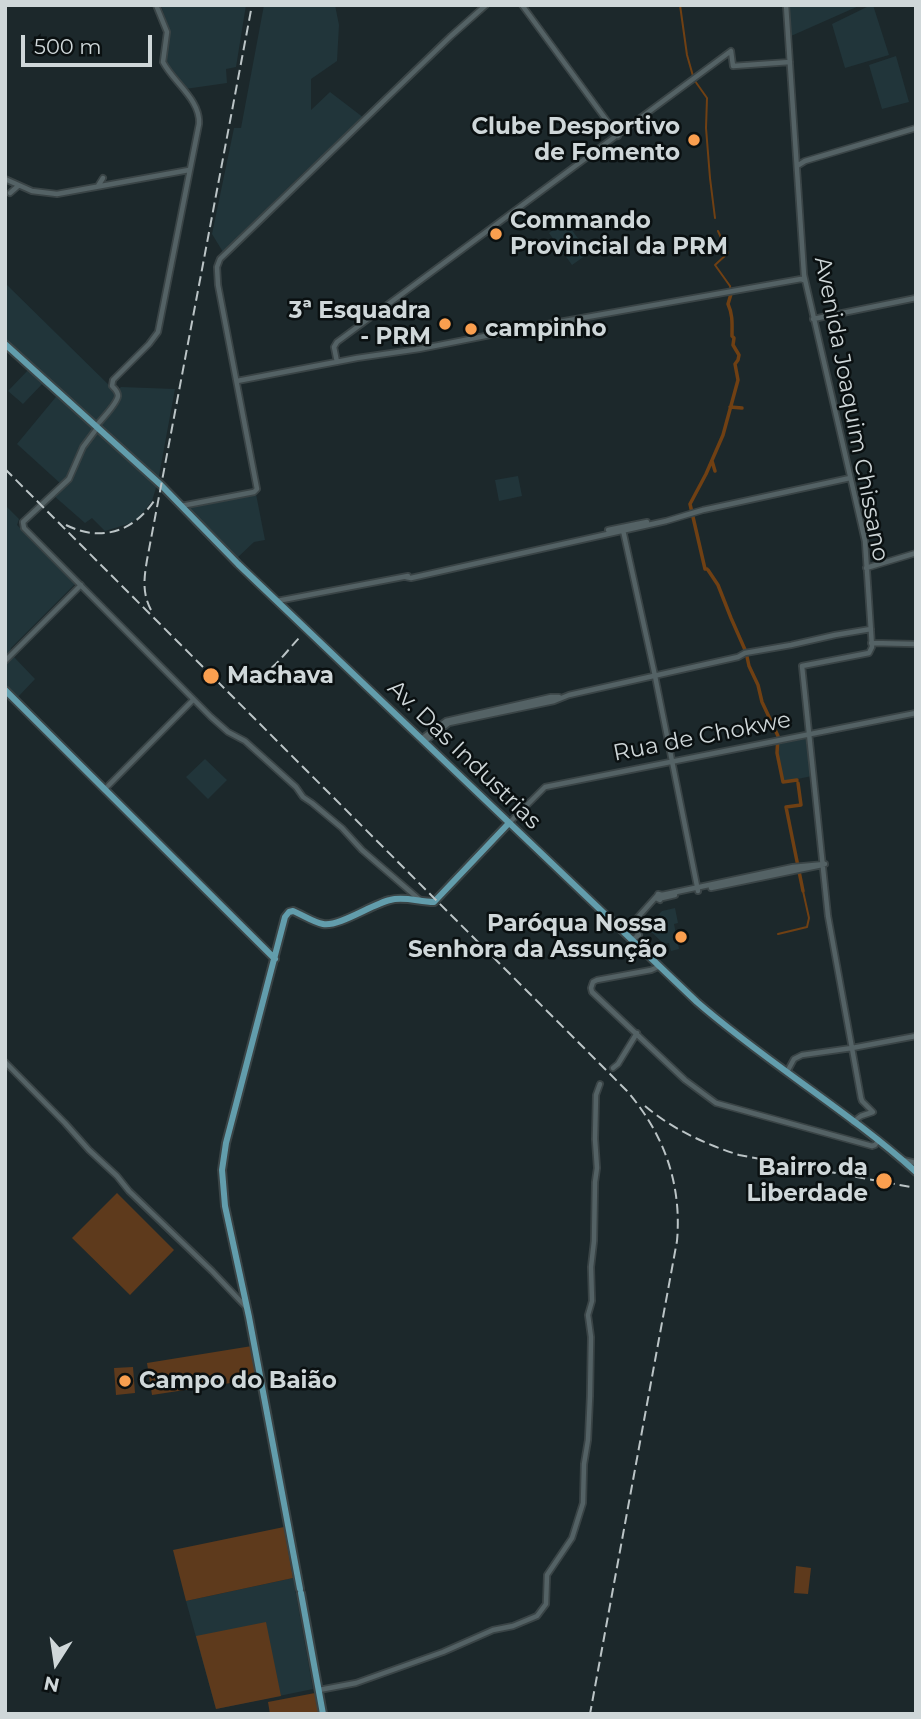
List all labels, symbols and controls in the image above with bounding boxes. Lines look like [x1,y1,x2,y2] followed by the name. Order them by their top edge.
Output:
[24,21,156,65] scale bar
[34,34,101,59] text: 500 m
[471,113,680,167] place label: Clube Desportivo de Fomento
[686,132,702,148] marker: Clube Desportivo de Fomento
[510,207,728,261] place label: Commando Provincial da PRM
[488,226,504,242] marker: Commando Provincial da PRM
[808,254,894,564] street label: Avenida Joaquim Chissano
[289,297,431,351] place label: 3ª Esquadra - PRM
[485,315,607,343] place label: campinho
[437,316,453,332] marker: 3ª Esquadra - PRM
[463,321,479,337] marker: campinho
[227,662,334,690] place label: Machava
[201,666,221,686] marker: Machava
[382,675,546,835] street label: Av. Das Industrias
[611,706,793,768] street label: Rua de Chokwe
[408,910,667,964] place label: Paróqua Nossa Senhora da Assunção
[673,929,689,945] marker: Paróqua Nossa Senhora da Assunção
[746,1154,868,1208] place label: Bairro da Liberdade
[874,1171,894,1191] marker: Bairro da Liberdade
[139,1367,337,1395] place label: Campo do Baião
[117,1373,133,1389] marker: Campo do Baião
[21,1628,91,1698] north arrow
[42,1671,61,1697] text: N

